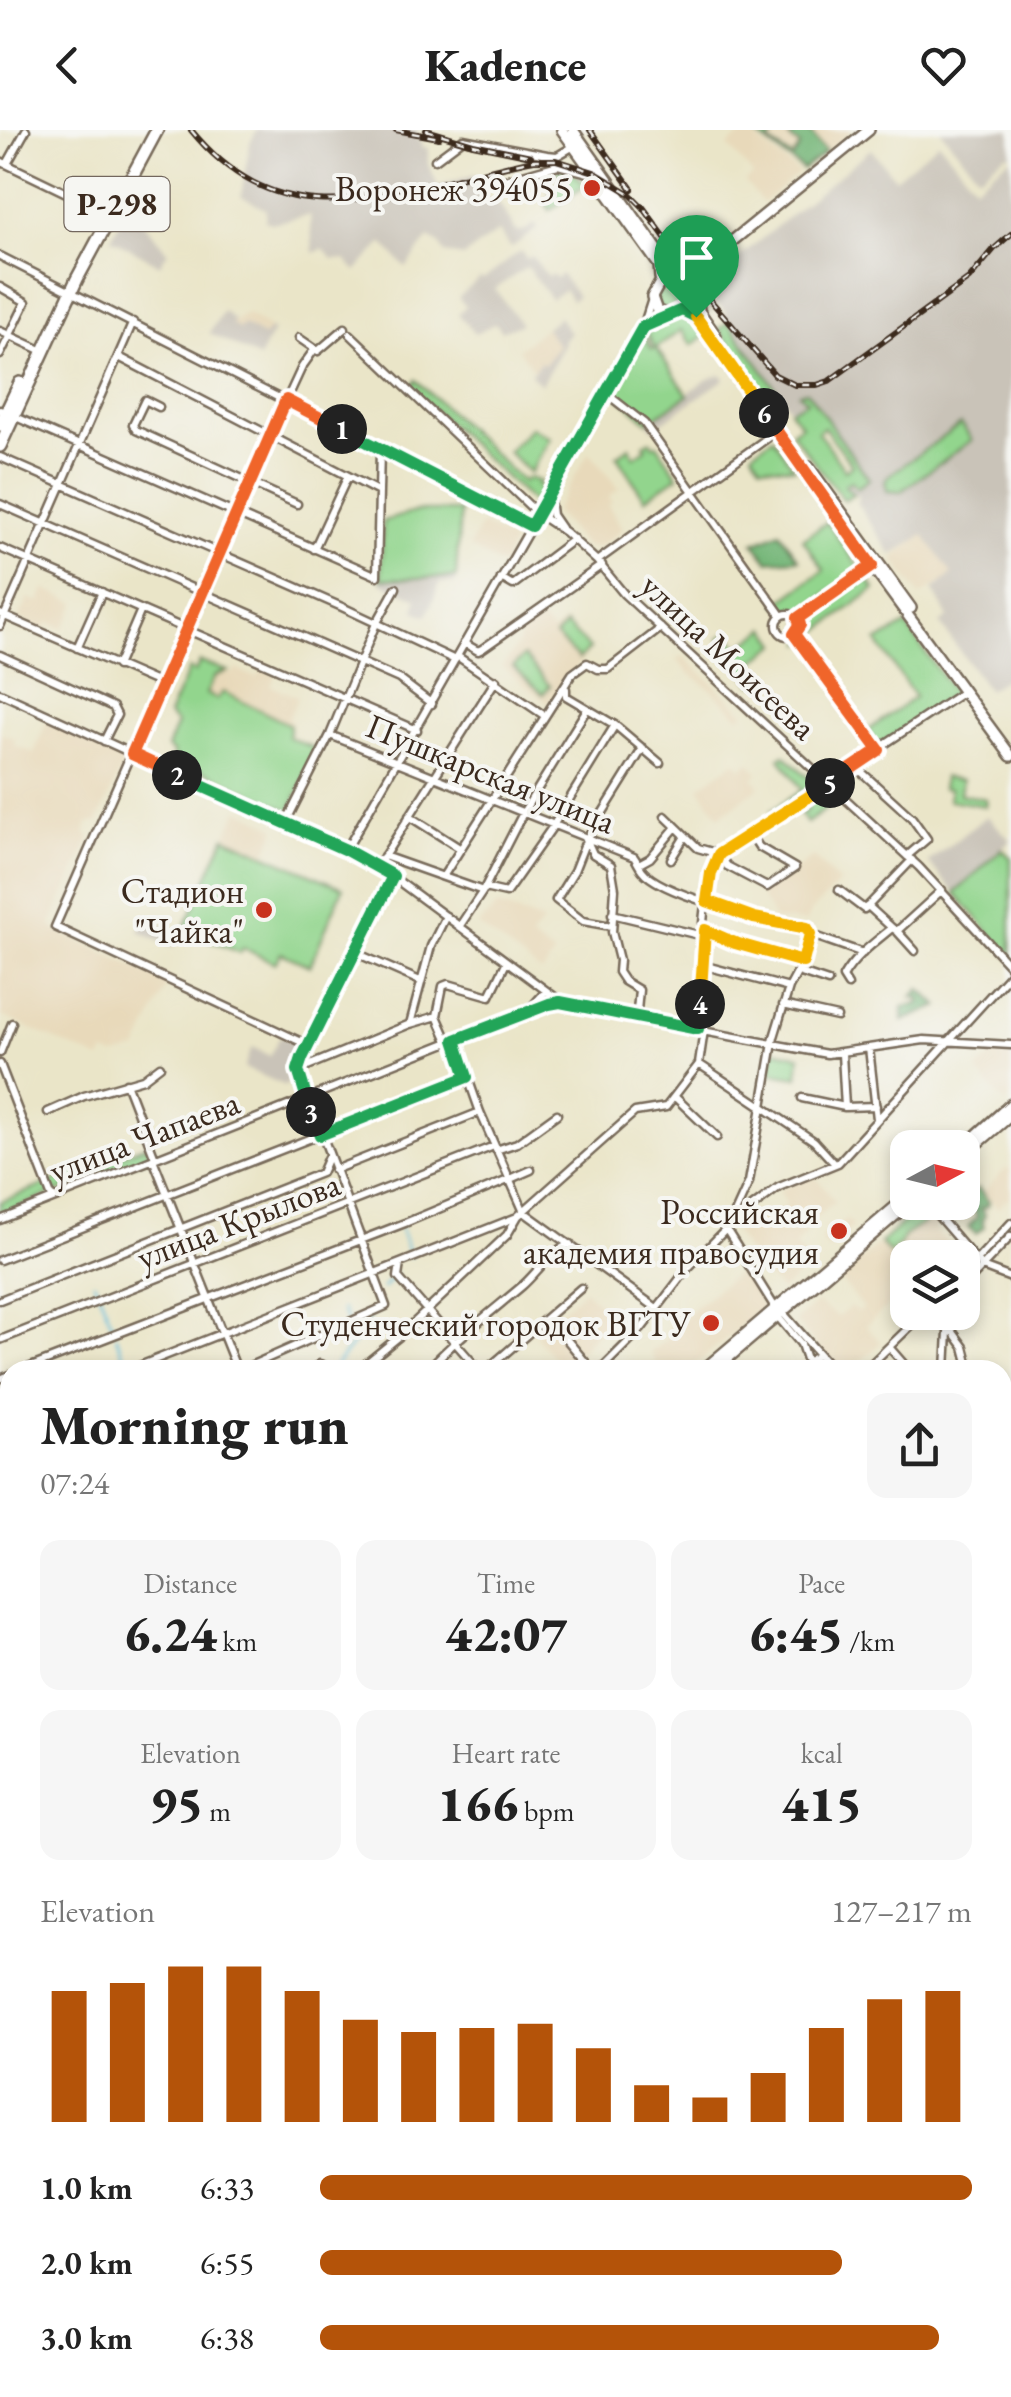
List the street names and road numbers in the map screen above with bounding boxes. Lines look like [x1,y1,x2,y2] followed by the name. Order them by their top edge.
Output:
[64,177,170,231] road number: Р-298
[631,563,827,750] street label: улица Моисеева
[359,702,622,844] street label: Пушкарская улица
[42,1079,246,1194] street label: улица Чапаева
[130,1161,347,1280] street label: улица Крылова

